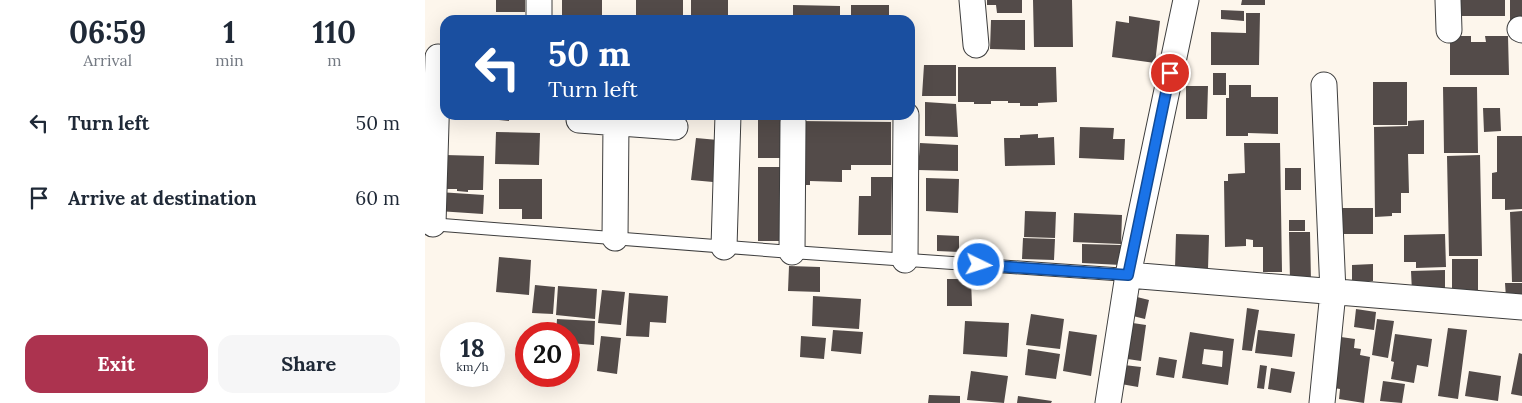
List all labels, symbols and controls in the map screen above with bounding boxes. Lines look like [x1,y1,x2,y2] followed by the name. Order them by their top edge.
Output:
[69,13,146,51] text: 06:59
[223,13,236,51] text: 1
[313,13,356,51] text: 110
[548,31,631,76] text: 50 m
[465,35,530,100] icon: left
[83,50,132,70] text: Arrival
[215,50,244,70] text: min
[327,50,341,70] text: m
[1149,52,1191,94] pin
[1156,59,1184,87] icon: arrive
[548,75,638,103] text: Turn left
[25,109,53,137] icon: left
[68,111,149,135] text: Turn left
[356,111,400,135] text: 50 m
[25,184,53,212] icon: arrive
[68,186,257,210] text: Arrive at destination
[355,186,400,210] text: 60 m
[952,238,1004,290] position arrow
[515,322,580,387] speed limit sign: 20
[460,332,485,364] text: 18
[25,335,208,393] button: Exit
[218,335,400,393] button: Share
[456,359,489,374] text: km/h

